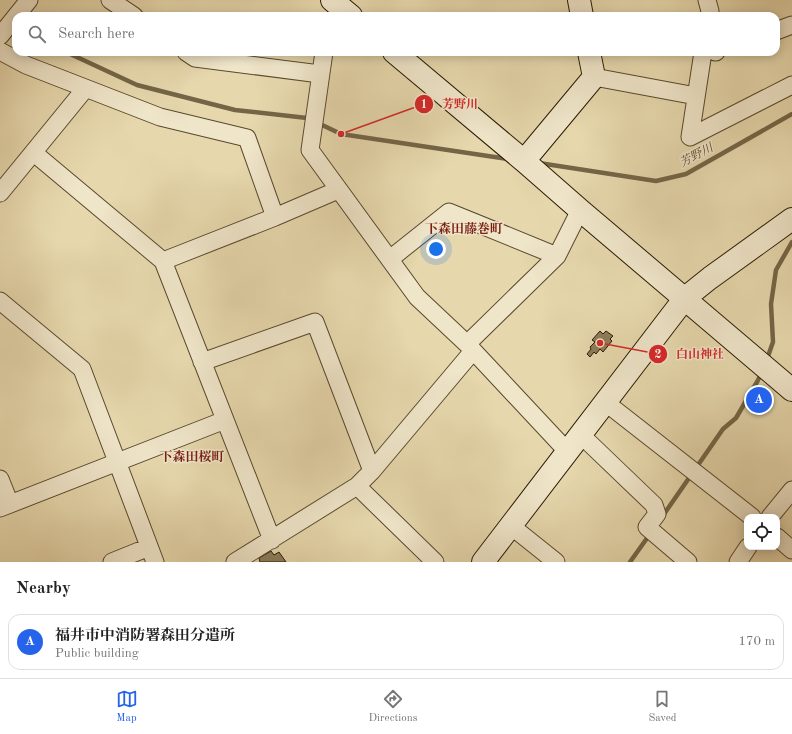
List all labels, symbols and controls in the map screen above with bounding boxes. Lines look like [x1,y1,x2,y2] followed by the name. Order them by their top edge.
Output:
[12,12,780,56] search box
[26,23,48,45] icon: search
[58,27,135,42] text: Search here
[414,92,486,116] callout: 芳野川
[442,97,478,111] text: 芳野川
[421,99,427,111] text: 1
[677,139,717,170] water label: 芳野川
[425,221,503,236] district label: 下森田藤巻町
[426,239,446,259] your location
[648,342,732,366] callout: 白山神社
[676,347,724,361] text: 白山神社
[655,349,662,361] text: 2
[746,385,772,415] pin: A
[159,449,225,464] district label: 下森田桜町
[744,514,780,550] map controls
[744,514,780,550] button: locate
[16,580,71,597] text: Nearby
[55,629,235,644] text: 福井市中消防署森田分遣所
[25,635,35,648] text: A
[738,635,775,648] text: 170 m
[55,647,139,660] text: Public building
[116,688,138,726] tab: Map
[369,688,417,726] tab: Directions
[648,688,676,726] tab: Saved

